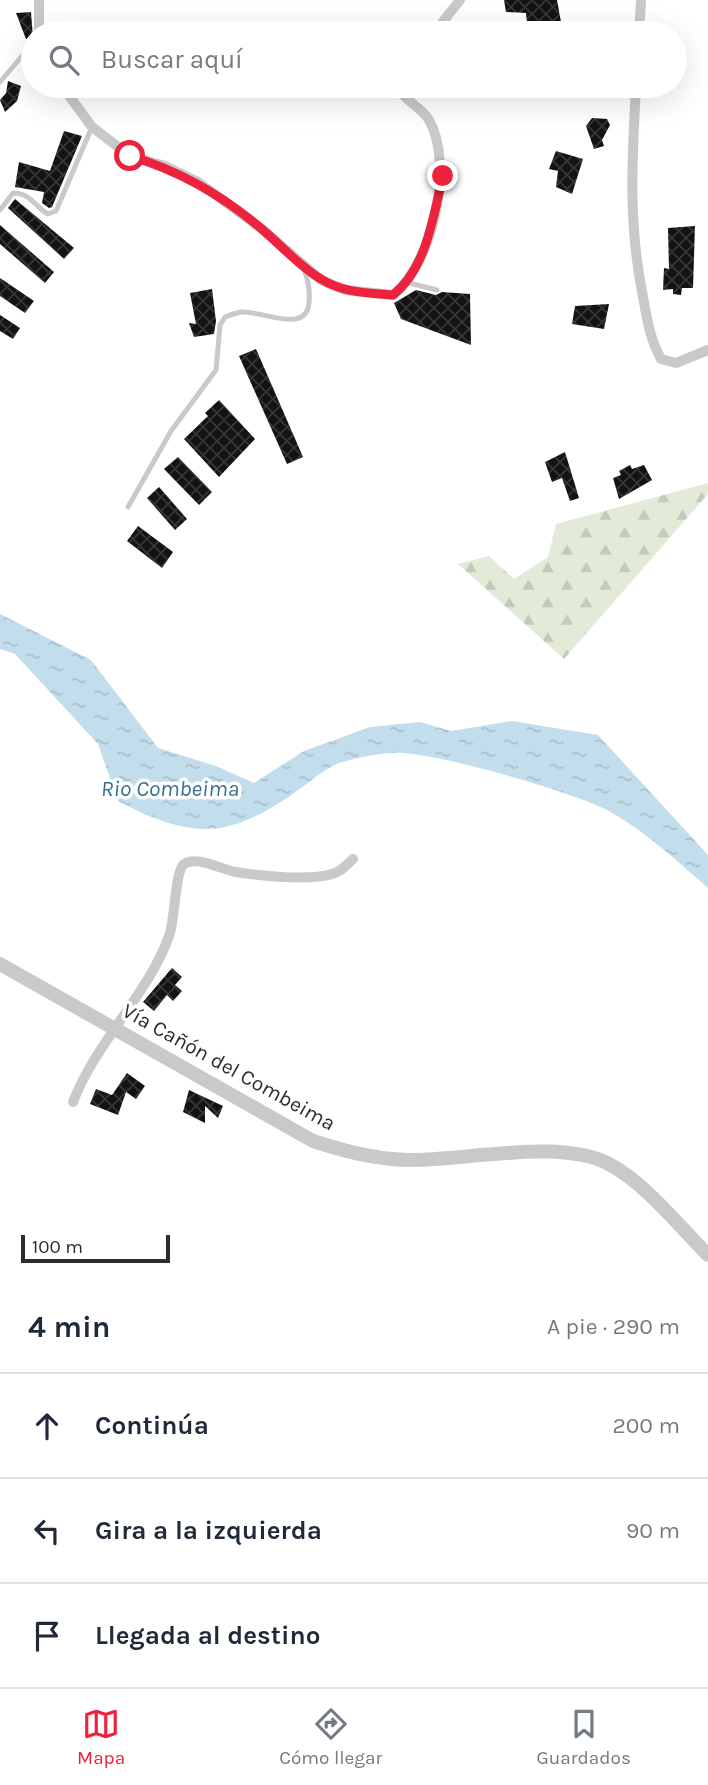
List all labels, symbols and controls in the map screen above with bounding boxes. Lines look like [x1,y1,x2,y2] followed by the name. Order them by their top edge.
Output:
[21,21,687,98] search box
[45,41,83,79] icon: search
[101,44,243,75] text: Buscar aquí
[114,140,145,171] route start
[427,160,458,191] route end
[101,775,239,802] water label: Rio Combeima
[118,998,340,1136] street label: Vía Cañón del Combeima
[21,1232,170,1264] scale bar
[32,1236,83,1258] text: 100 m
[28,1309,110,1345] text: 4 min
[547,1313,680,1340] text: A pie · 290 m
[28,1407,66,1445] icon: ahead
[95,1410,209,1441] text: Continúa
[612,1412,680,1439] text: 200 m
[28,1512,66,1550] icon: left
[95,1515,322,1546] text: Gira a la izquierda
[626,1517,680,1544] text: 90 m
[28,1617,66,1655] icon: arrive
[95,1620,321,1651] text: Llegada al destino
[77,1705,125,1769] tab: Mapa
[279,1705,382,1769] tab: Cómo llegar
[537,1705,631,1769] tab: Guardados

